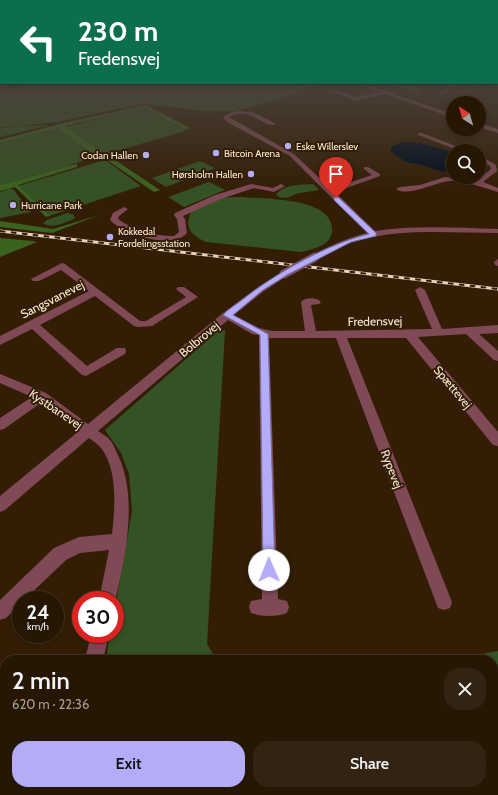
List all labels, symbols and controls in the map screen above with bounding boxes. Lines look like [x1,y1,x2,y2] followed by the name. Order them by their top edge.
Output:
[78,14,158,48] text: 230 m
[12,16,64,68] icon: left
[78,48,160,70] text: Fredensvej
[446,96,486,136] north arrow
[446,96,486,184] map controls
[296,140,358,153] place label: Eske Willerslev
[283,141,293,151] marker: Eske Willerslev
[446,144,486,184] button: search
[224,147,280,160] place label: Bitcoin Arena
[211,148,221,158] marker: Bitcoin Arena
[81,149,138,162] place label: Codan Hallen
[141,150,151,160] marker: Codan Hallen
[319,157,353,198] pin
[325,163,347,185] icon: arrive
[172,168,243,181] place label: Hørsholm Hallen
[246,169,256,179] marker: Hørsholm Hallen
[21,199,82,212] place label: Hurricane Park
[8,200,18,210] marker: Hurricane Park
[118,225,190,250] place label: Kokkedal Fordelingsstation
[105,232,115,242] marker: Kokkedal Fordelingsstation
[18,277,86,321] street label: Sangsvanevej
[348,313,402,329] street label: Fredensvej
[176,318,222,360] street label: Bolbrovej
[431,362,475,412] street label: Spættevej
[27,386,85,432] street label: Kystbanevej
[378,447,406,491] street label: Rypevej
[248,549,290,591] position arrow
[72,591,124,643] speed limit sign: 30
[27,600,50,624] text: 24
[27,620,49,633] text: km/h
[12,666,70,695] text: 2 min
[444,668,486,710] button: close
[12,696,89,712] text: 620 m · 22:36
[12,741,245,787] button: Exit
[253,741,486,787] button: Share

